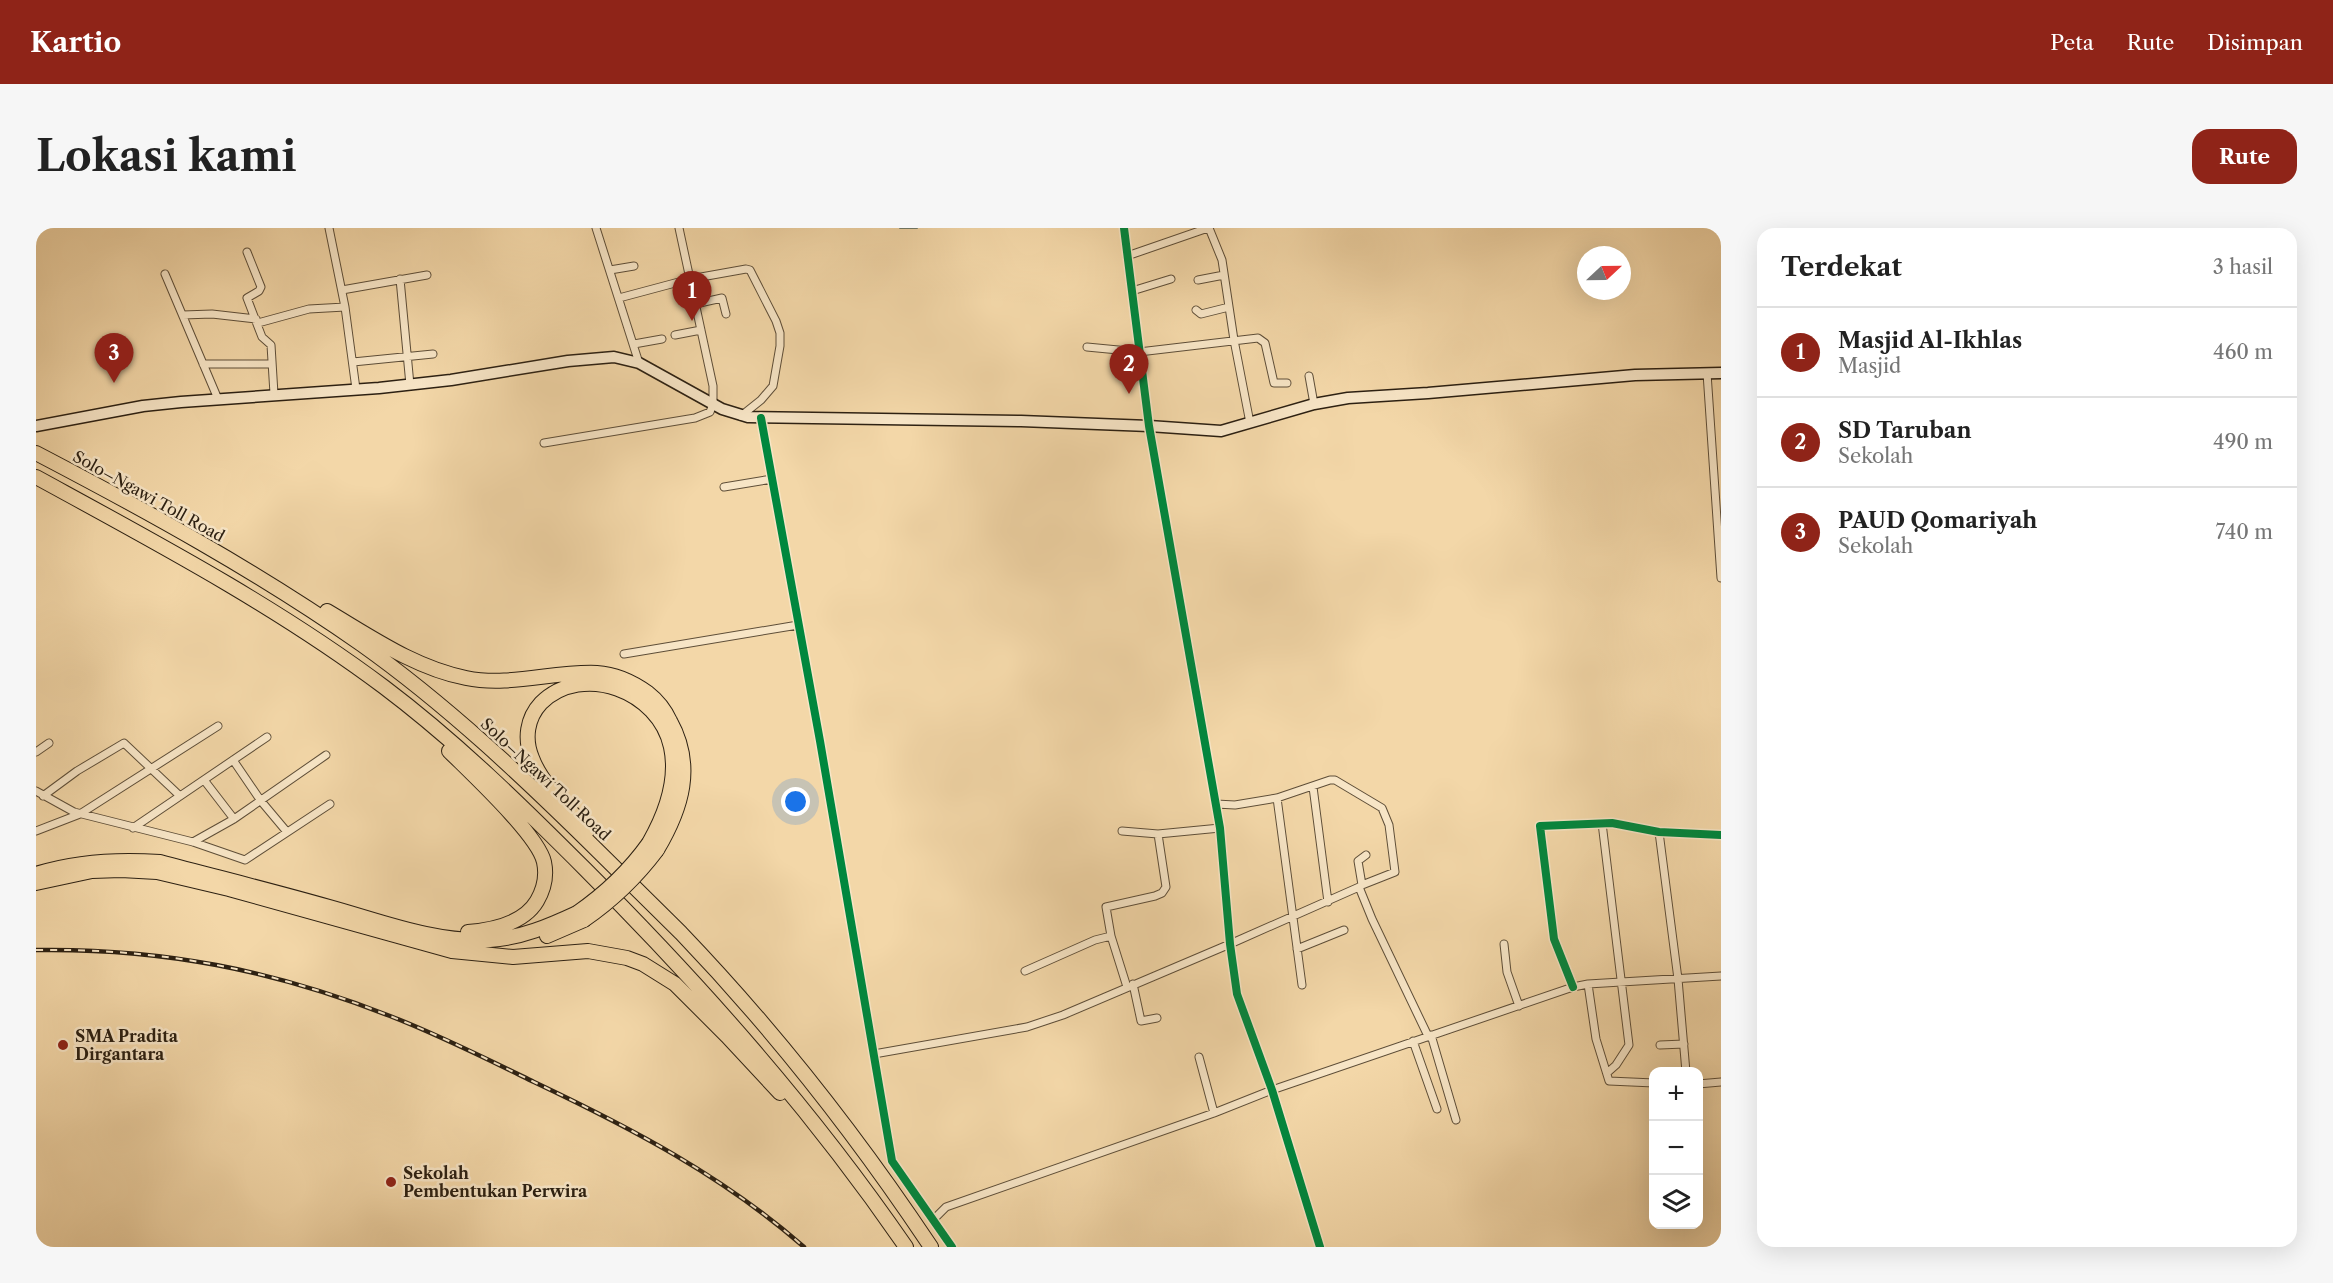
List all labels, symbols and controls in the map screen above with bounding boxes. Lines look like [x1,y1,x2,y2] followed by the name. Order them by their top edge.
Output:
[30,25,121,59] text: Kartio
[2050,30,2094,55] text: Peta
[2127,30,2174,55] text: Rute
[2207,30,2303,55] text: Disimpan
[2192,129,2297,184] button: Rute
[36,130,297,182] text: Lokasi kami
[1577,246,1631,300] north arrow
[1781,251,1902,283] text: Terdekat
[2213,255,2273,279] text: 3 hasil
[672,272,712,321] pin: 1
[1838,327,2022,354] text: Masjid Al-Ikhlas
[94,334,134,383] pin: 3
[1796,340,1805,364] text: 1
[2213,340,2273,364] text: 460 m
[1110,344,1148,394] pin: 2
[1838,354,1901,378] text: Masjid
[1838,417,1972,444] text: SD Taruban
[1795,430,1806,454] text: 2
[2213,430,2273,454] text: 490 m
[1838,444,1913,468] text: Sekolah
[70,446,229,546] street label: Solo–Ngawi Toll Road
[1838,507,2037,534] text: PAUD Qomariyah
[1795,520,1806,544] text: 3
[2216,520,2273,544] text: 740 m
[1838,534,1913,558] text: Sekolah
[477,714,615,845] street label: Solo–Ngawi Toll Road
[781,787,810,816] your location
[75,1026,179,1064] place label: SMA Pradita Dirgantara
[56,1038,70,1052] marker: SMA Pradita Dirgantara
[1649,1067,1703,1229] map controls
[1649,1067,1703,1121] button: +
[1649,1121,1703,1175] button: −
[403,1163,588,1201] place label: Sekolah Pembentukan Perwira
[384,1175,398,1189] marker: Sekolah Pembentukan Perwira
[1649,1175,1703,1229] button: layers

